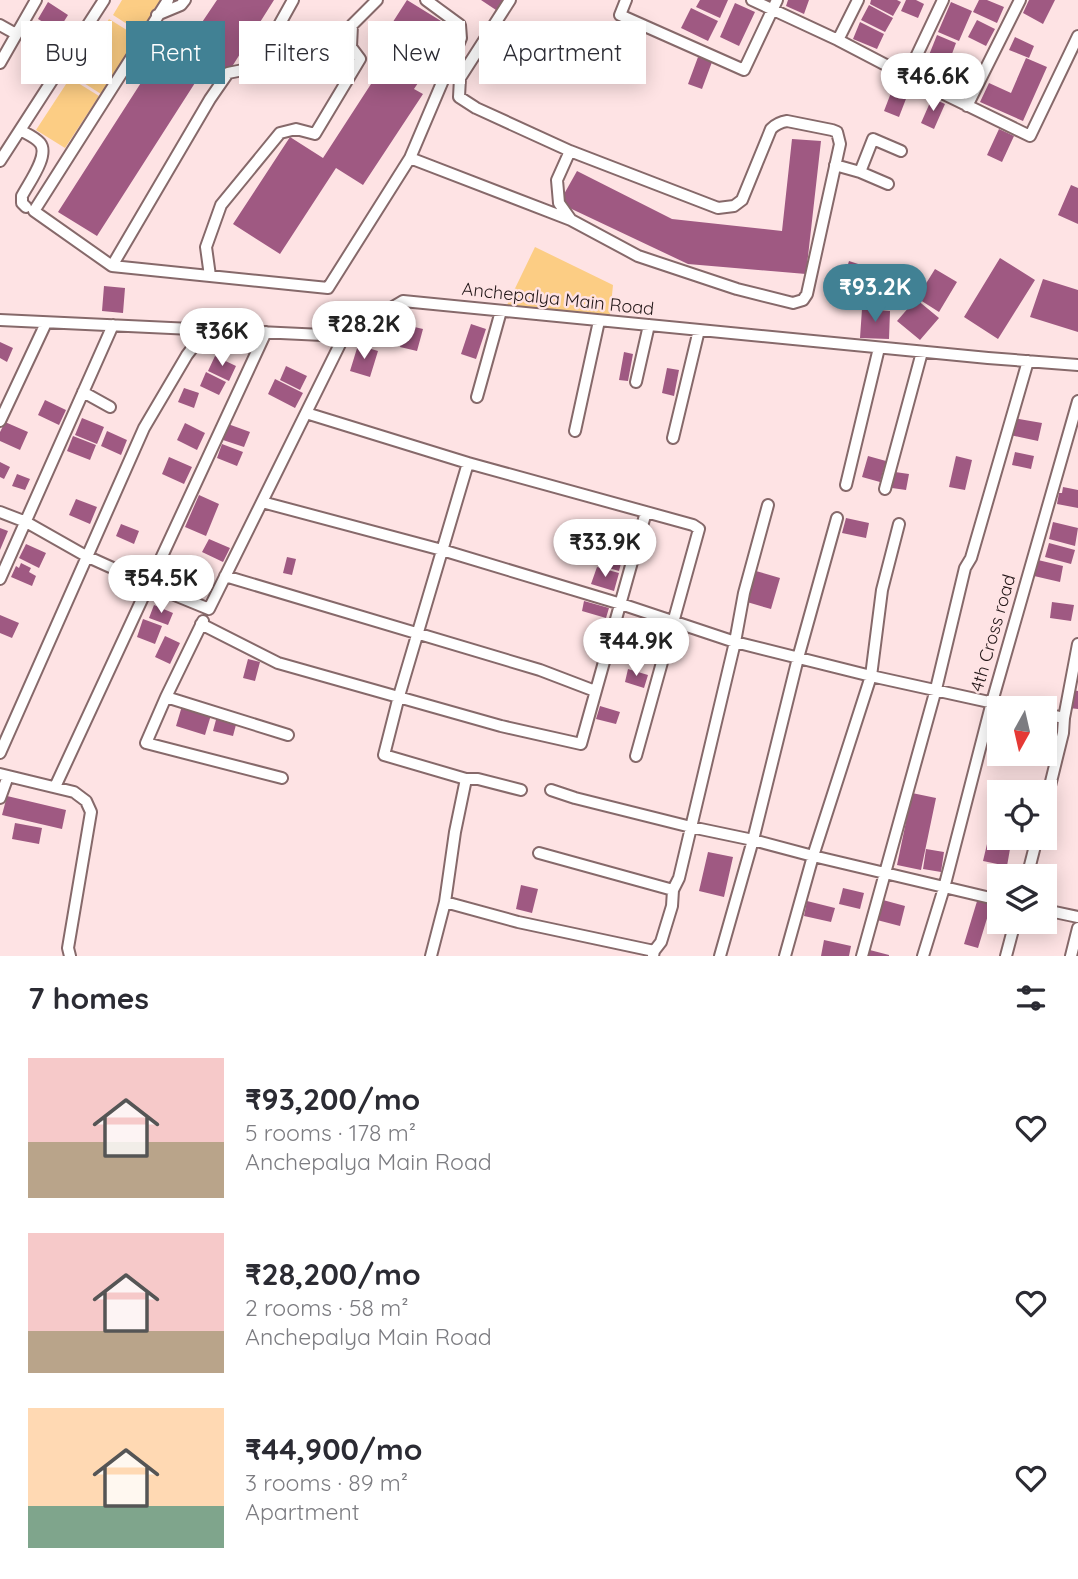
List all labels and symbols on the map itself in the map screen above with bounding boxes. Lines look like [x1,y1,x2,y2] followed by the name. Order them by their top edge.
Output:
[876,54,990,113] pin: ₹46.6K
[818,264,932,324] pin: ₹93.2K
[461,277,655,320] street label: Anchepalya Main Road
[307,302,421,361] pin: ₹28.2K
[181,308,263,368] pin: ₹36K
[548,520,662,579] pin: ₹33.9K
[104,556,218,615] pin: ₹54.5K
[965,572,1020,694] street label: 4th Cross road
[579,618,693,678] pin: ₹44.9K
[987,696,1057,766] north arrow

